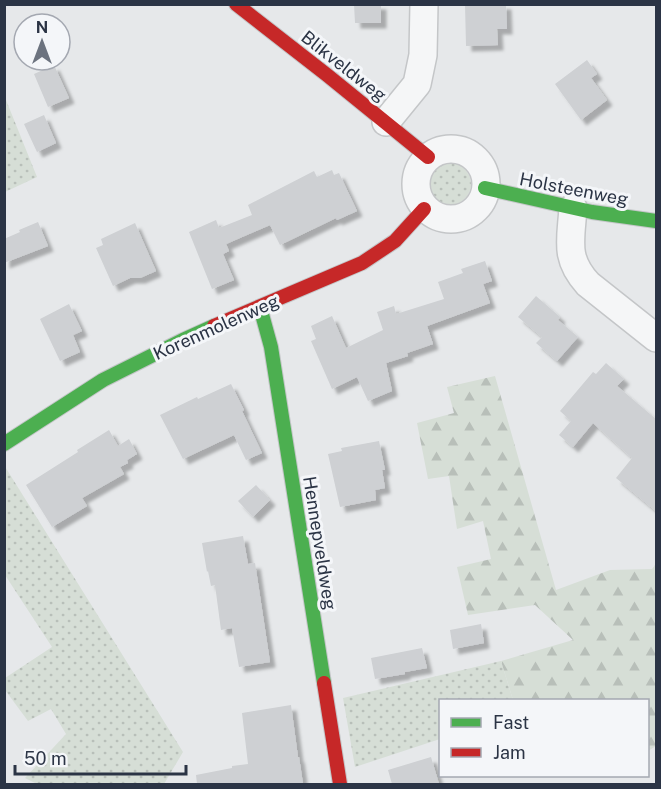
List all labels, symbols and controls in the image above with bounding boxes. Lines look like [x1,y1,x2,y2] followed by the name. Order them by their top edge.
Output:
[12,12,72,72] north arrow
[36,18,48,37] text: N
[297,26,391,106] street label: Blikveldweg
[518,168,630,210] street label: Holsteenweg
[150,290,282,364] street label: Korenmolenweg
[299,474,341,612] street label: Hennepveldweg
[439,699,649,777] legend
[493,712,529,733] text: Fast
[15,738,186,776] scale bar
[493,742,526,763] text: Jam
[24,748,67,769] text: 50 m

